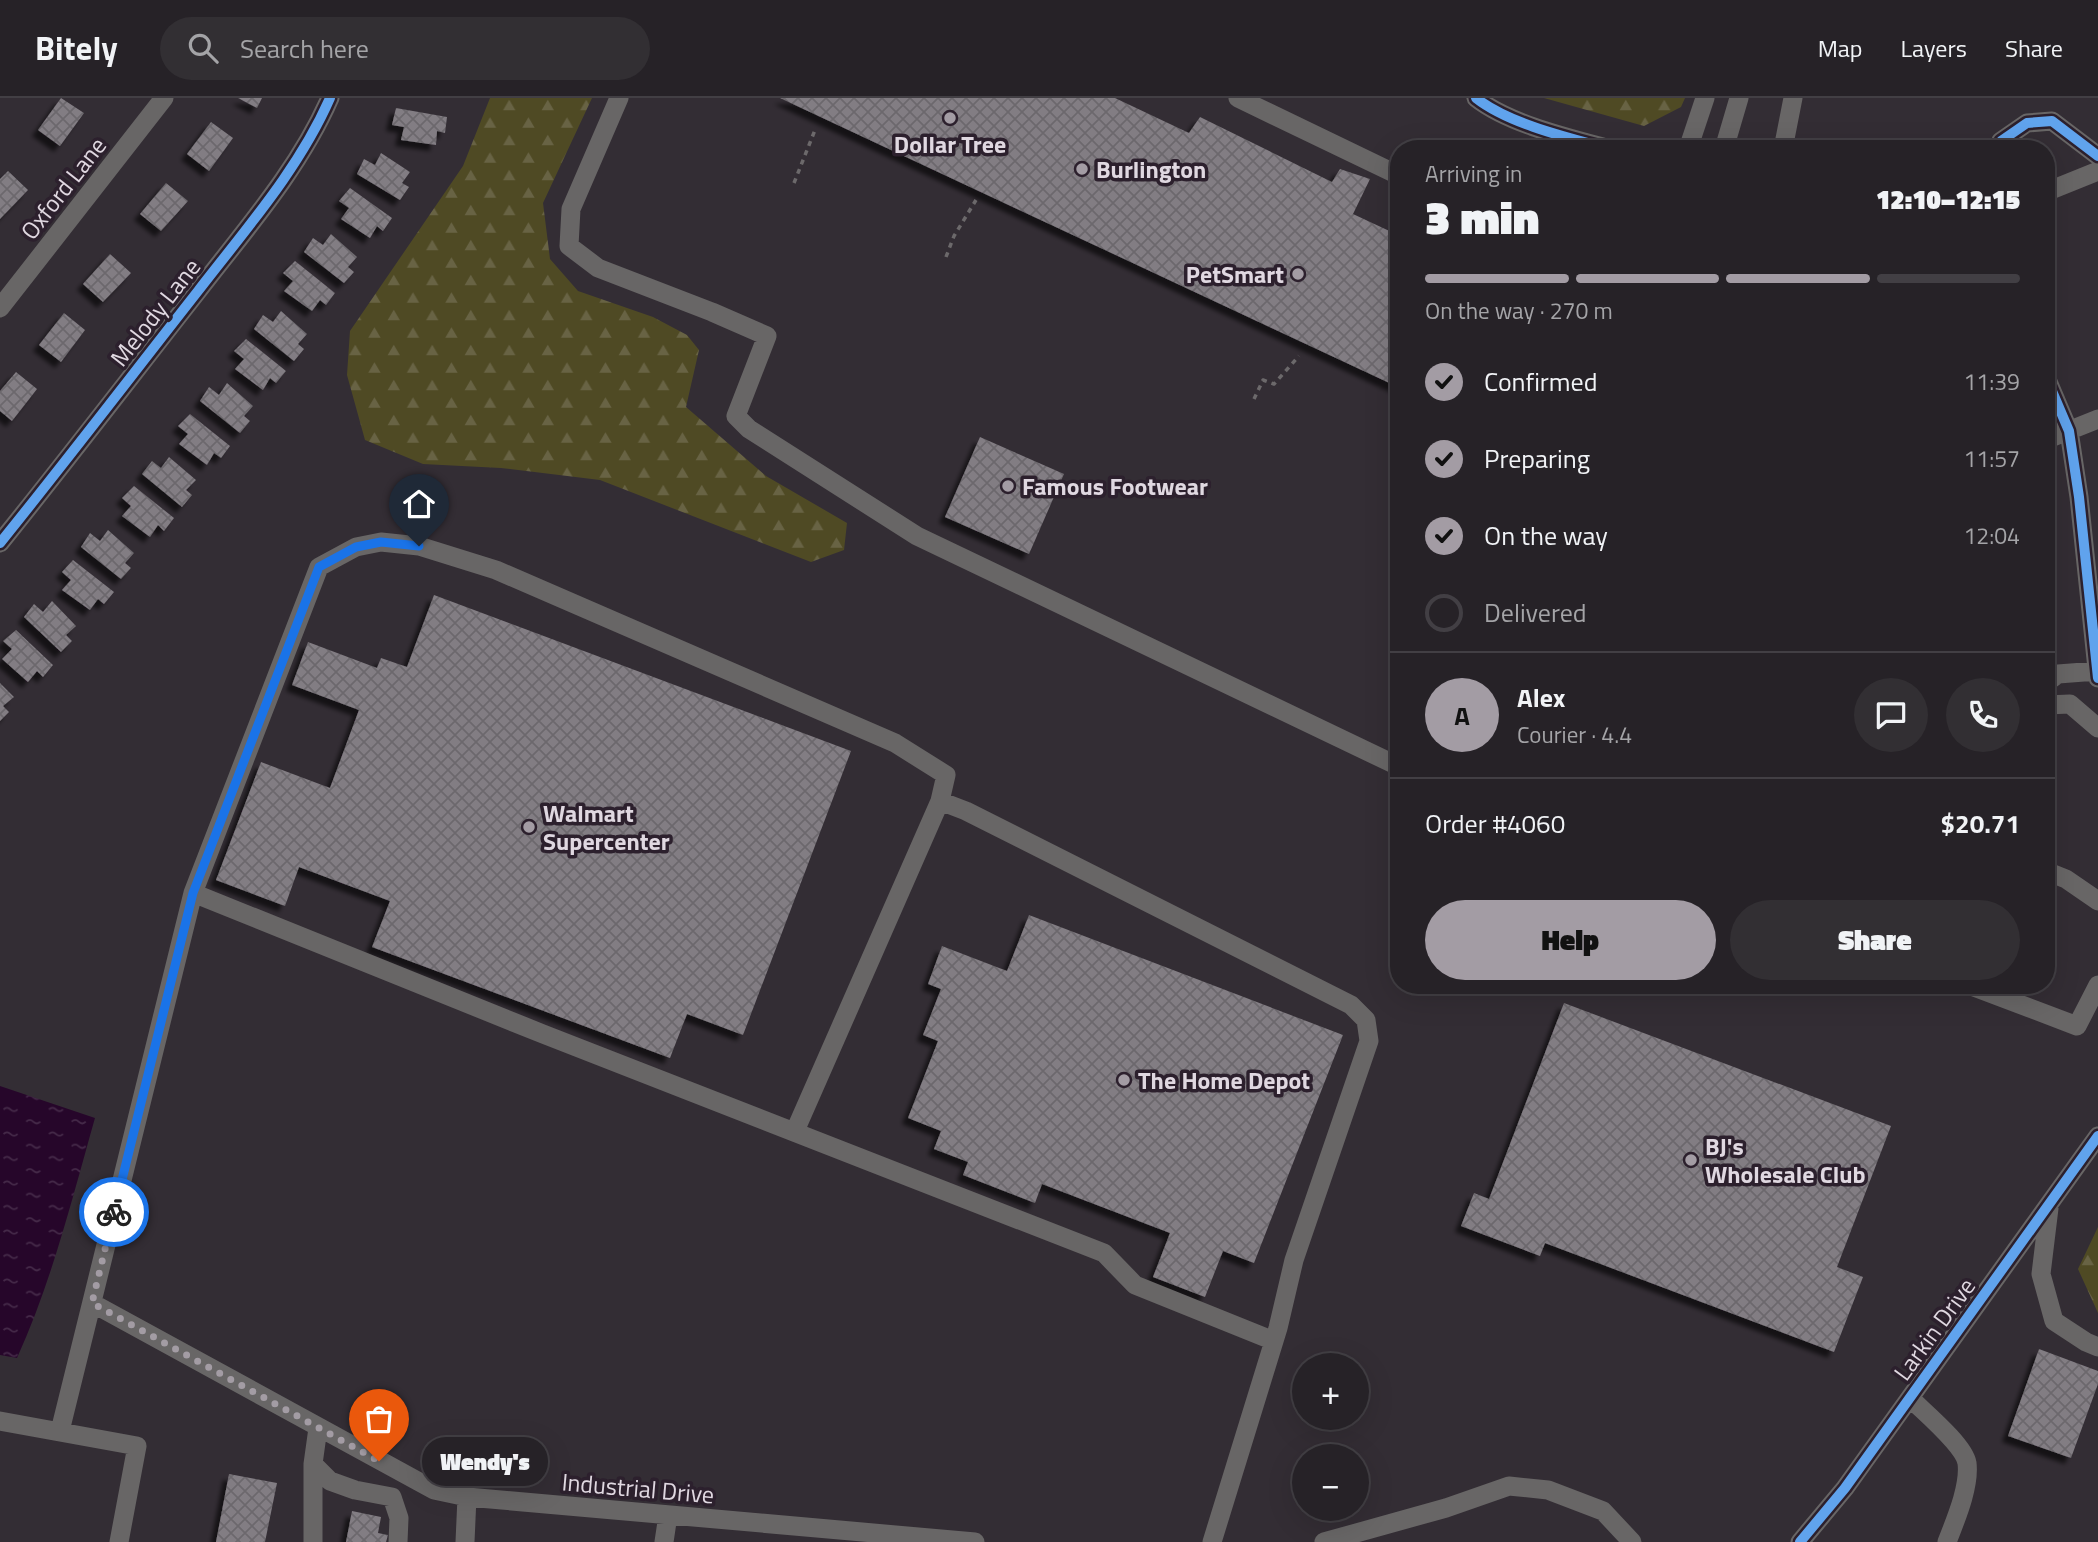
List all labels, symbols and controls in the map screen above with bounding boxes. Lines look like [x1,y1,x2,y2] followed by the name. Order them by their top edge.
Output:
[160,17,650,80] search box
[35,23,118,73] text: Bitely
[184,29,222,67] icon: search
[240,29,369,68] text: Search here
[1818,30,1863,66] text: Map
[1901,30,1967,66] text: Layers
[2005,30,2063,66] text: Share
[942,110,958,126] marker: Dollar Tree
[894,126,1006,162] place label: Dollar Tree
[11,129,115,247] street label: Oxford Lane
[1096,151,1206,187] place label: Burlington
[1425,156,1522,191] text: Arriving in
[1074,161,1090,177] marker: Burlington
[1876,180,2020,219] text: 12:10–12:15
[1425,182,1539,252] text: 3 min
[101,250,209,374] street label: Melody Lane
[1186,256,1284,292] place label: PetSmart
[1290,266,1306,282] marker: PetSmart
[1425,293,1613,328] text: On the way · 270 m
[1484,362,1598,401] text: Confirmed
[1425,363,1463,401] icon: check
[1963,364,2020,399] text: 11:39
[1484,439,1590,478] text: Preparing
[1425,440,1463,478] icon: check
[1963,441,2020,476] text: 11:57
[1022,468,1208,504] place label: Famous Footwear
[389,474,449,546] pin
[1000,478,1016,494] marker: Famous Footwear
[400,485,438,523] icon: home
[1484,516,1608,555] text: On the way
[1425,517,1463,555] icon: check
[1963,518,2020,553] text: 12:04
[1484,593,1587,632] text: Delivered
[1517,678,1565,717] text: Alex
[1854,678,1928,752] button: chat
[1946,678,2020,752] button: phone
[1454,696,1470,735] text: A
[1517,717,1632,752] text: Courier · 4.4
[543,795,670,859] place label: Walmart Supercenter
[1425,804,1565,843] text: Order #4060
[1941,804,2020,843] text: $20.71
[521,819,537,835] marker: Walmart Supercenter
[1425,900,1716,980] button: Help
[1730,900,2020,980] button: Share
[1138,1062,1310,1098] place label: The Home Depot
[1116,1072,1132,1088] marker: The Home Depot
[1705,1128,1866,1192] place label: BJ's Wholesale Club
[1683,1152,1699,1168] marker: BJ's Wholesale Club
[79,1177,149,1247] courier
[95,1193,133,1231] icon: bike
[1884,1270,1984,1388] street label: Larkin Drive
[1292,1353,1369,1521] map controls
[1292,1353,1369,1430] button: +
[349,1389,409,1461] pin
[360,1400,398,1438] icon: bag
[421,1436,547,1486] callout: Wendy's
[440,1444,530,1479] text: Wendy's
[1292,1444,1369,1521] button: −
[560,1463,716,1513] street label: Industrial Drive

